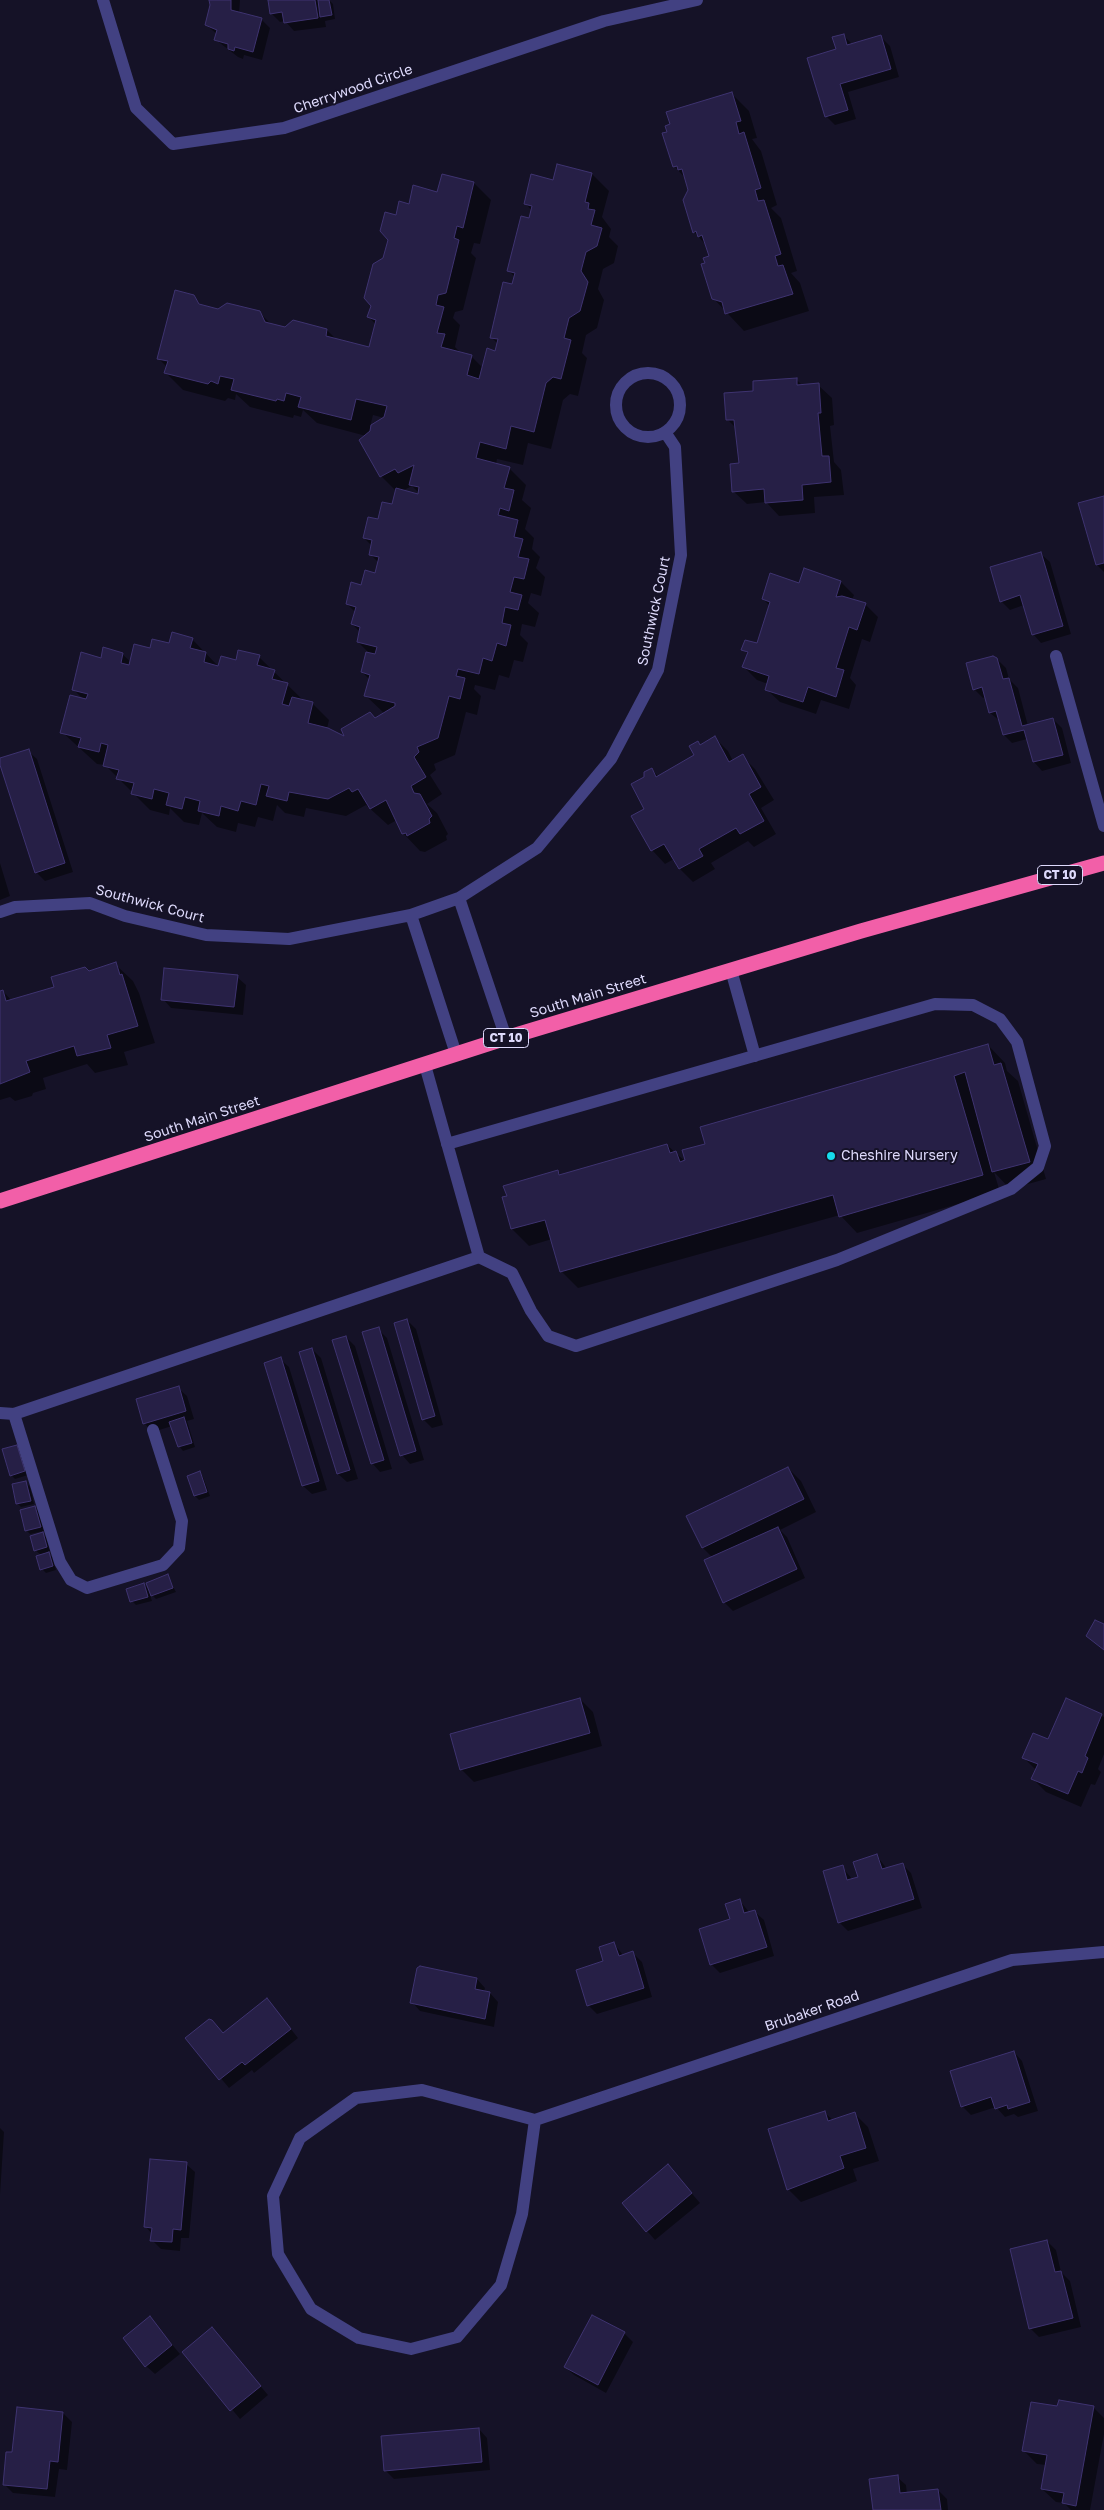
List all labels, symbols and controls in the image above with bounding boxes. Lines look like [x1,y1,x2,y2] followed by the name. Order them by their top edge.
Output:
[291,61,415,117] street label: Cherrywood Circle
[634,555,674,667] street label: Southwick Court
[1038,866,1082,884] road number: CT 10
[94,881,206,927] street label: Southwick Court
[528,970,648,1022] street label: South Main Street
[484,1028,528,1048] road number: CT 10
[142,1092,262,1146] street label: South Main Street
[841,1148,958,1164] place label: Cheshire Nursery
[825,1150,837,1162] marker: Cheshire Nursery
[763,1987,861,2035] street label: Brubaker Road

